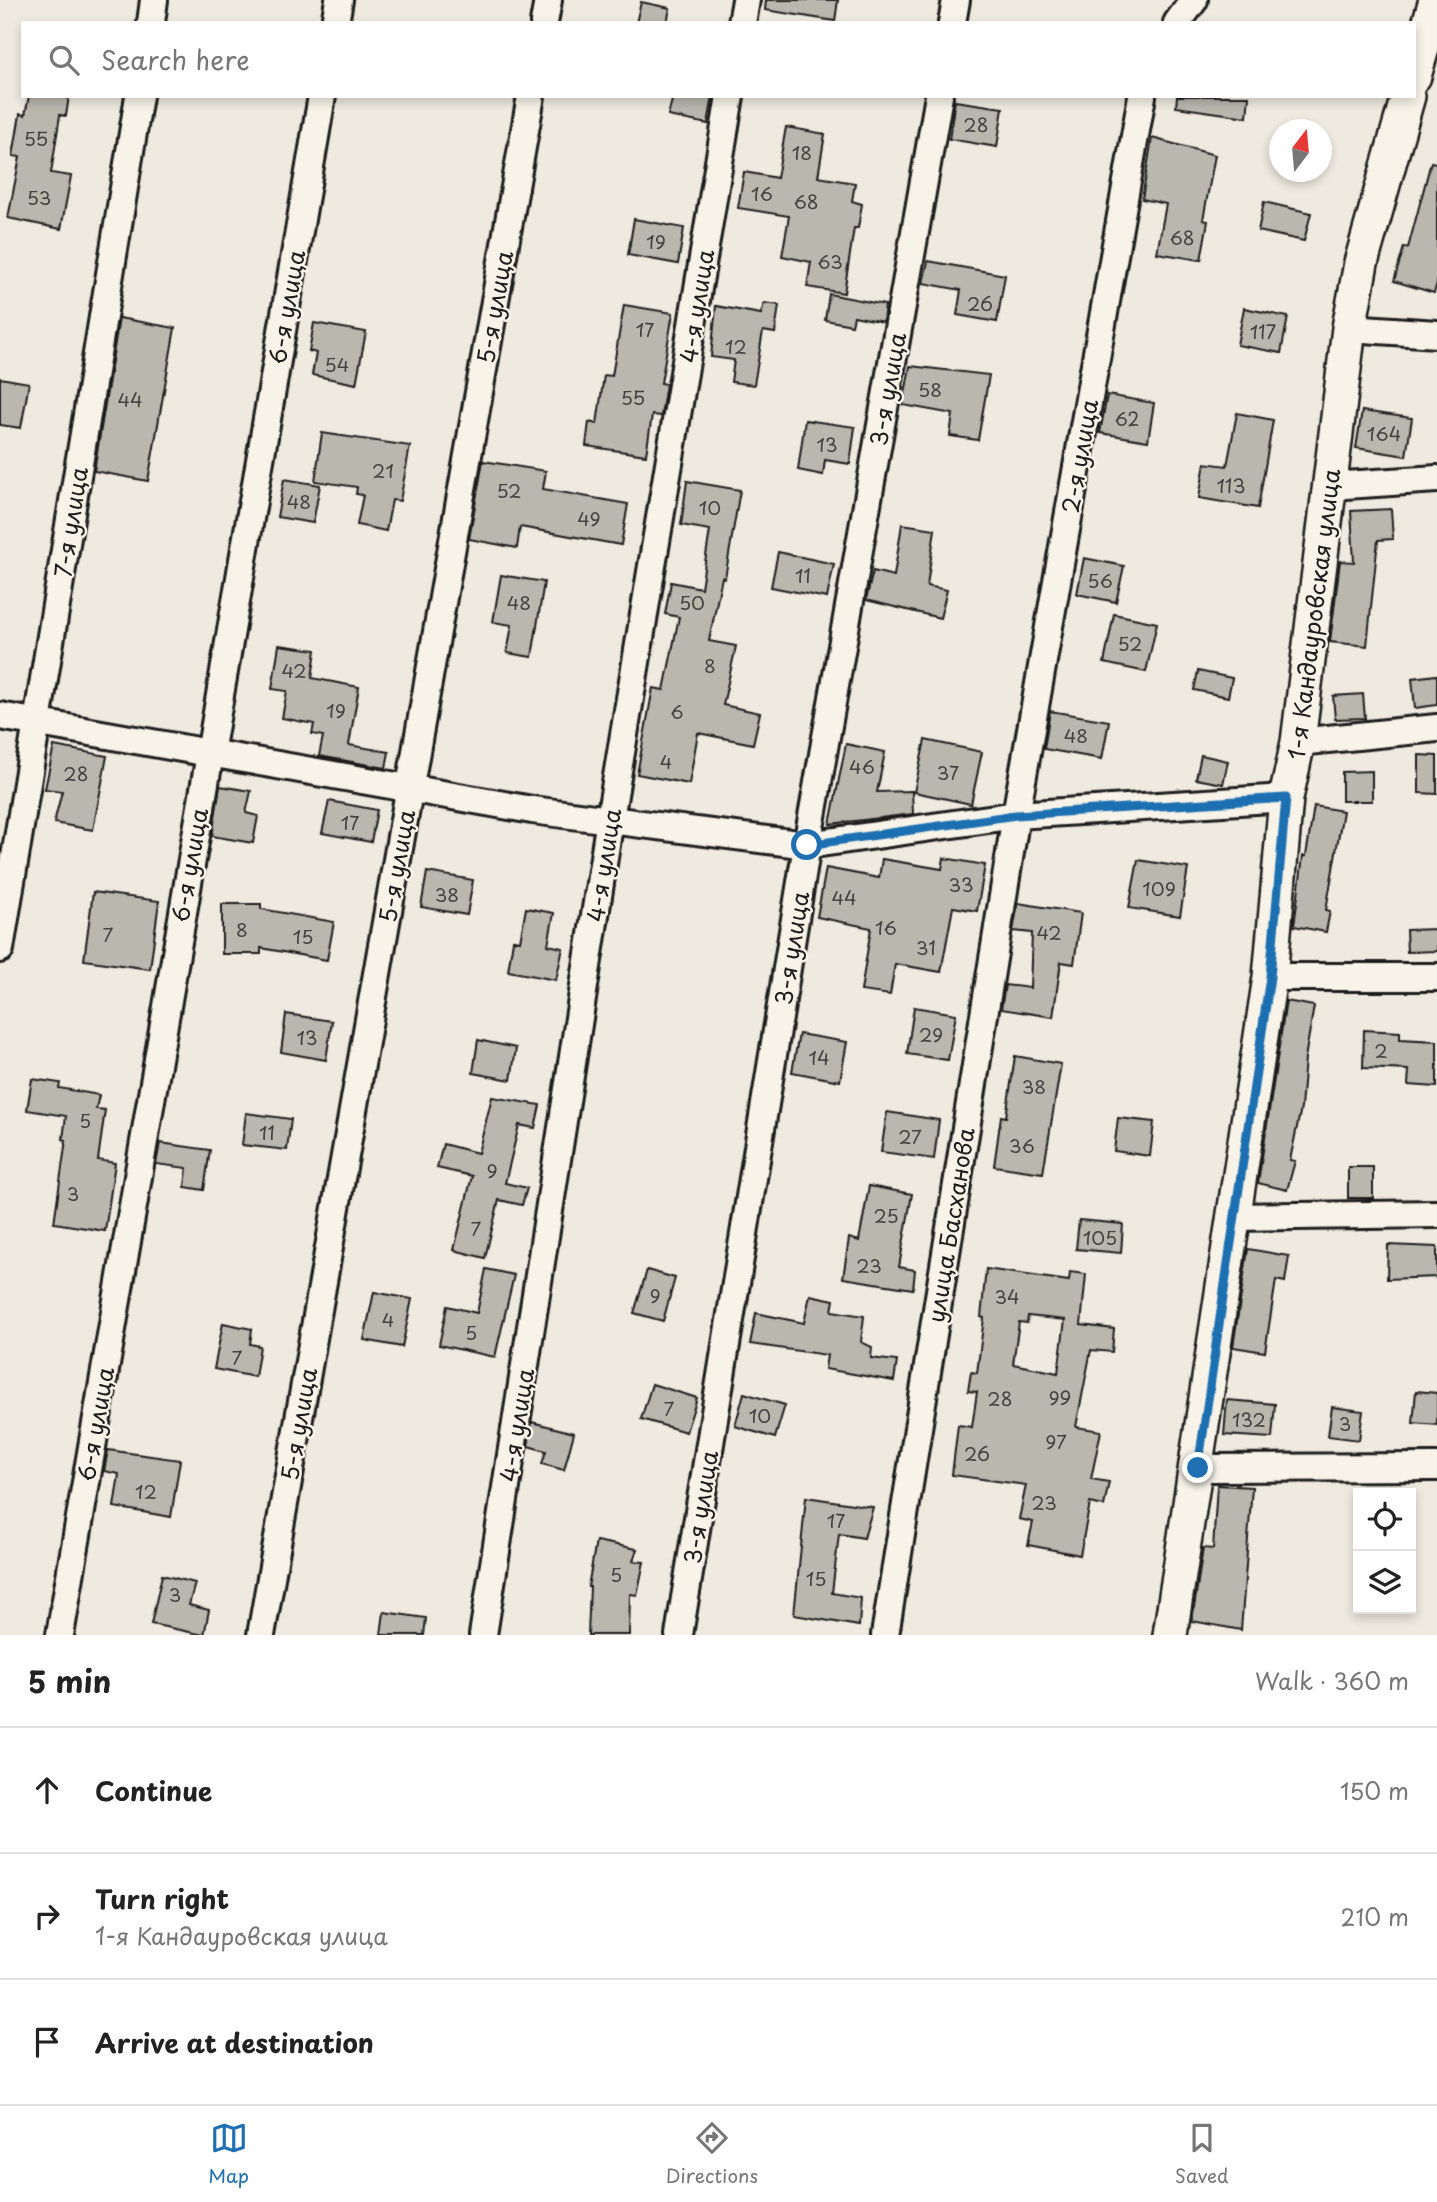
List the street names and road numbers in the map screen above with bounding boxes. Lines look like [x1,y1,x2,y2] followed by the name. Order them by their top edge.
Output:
[670,246,722,365] street label: 4-я улица
[259,247,313,367] street label: 6-я улица
[467,247,521,366] street label: 5-я улица
[860,329,914,448] street label: 3-я улица
[1052,396,1106,516] street label: 2-я улица
[44,464,96,580] street label: 7-я улица
[1278,466,1348,761] street label: 1-я Кандауровская улица
[162,805,216,925] street label: 6-я улица
[577,805,629,924] street label: 4-я улица
[369,806,423,925] street label: 5-я улица
[765,888,817,1007] street label: 3-я улица
[917,1124,983,1325] street label: улица Басханова
[68,1364,122,1484] street label: 6-я улица
[271,1364,325,1483] street label: 5-я улица
[490,1365,542,1484] street label: 4-я улица
[674,1447,726,1566] street label: 3-я улица

